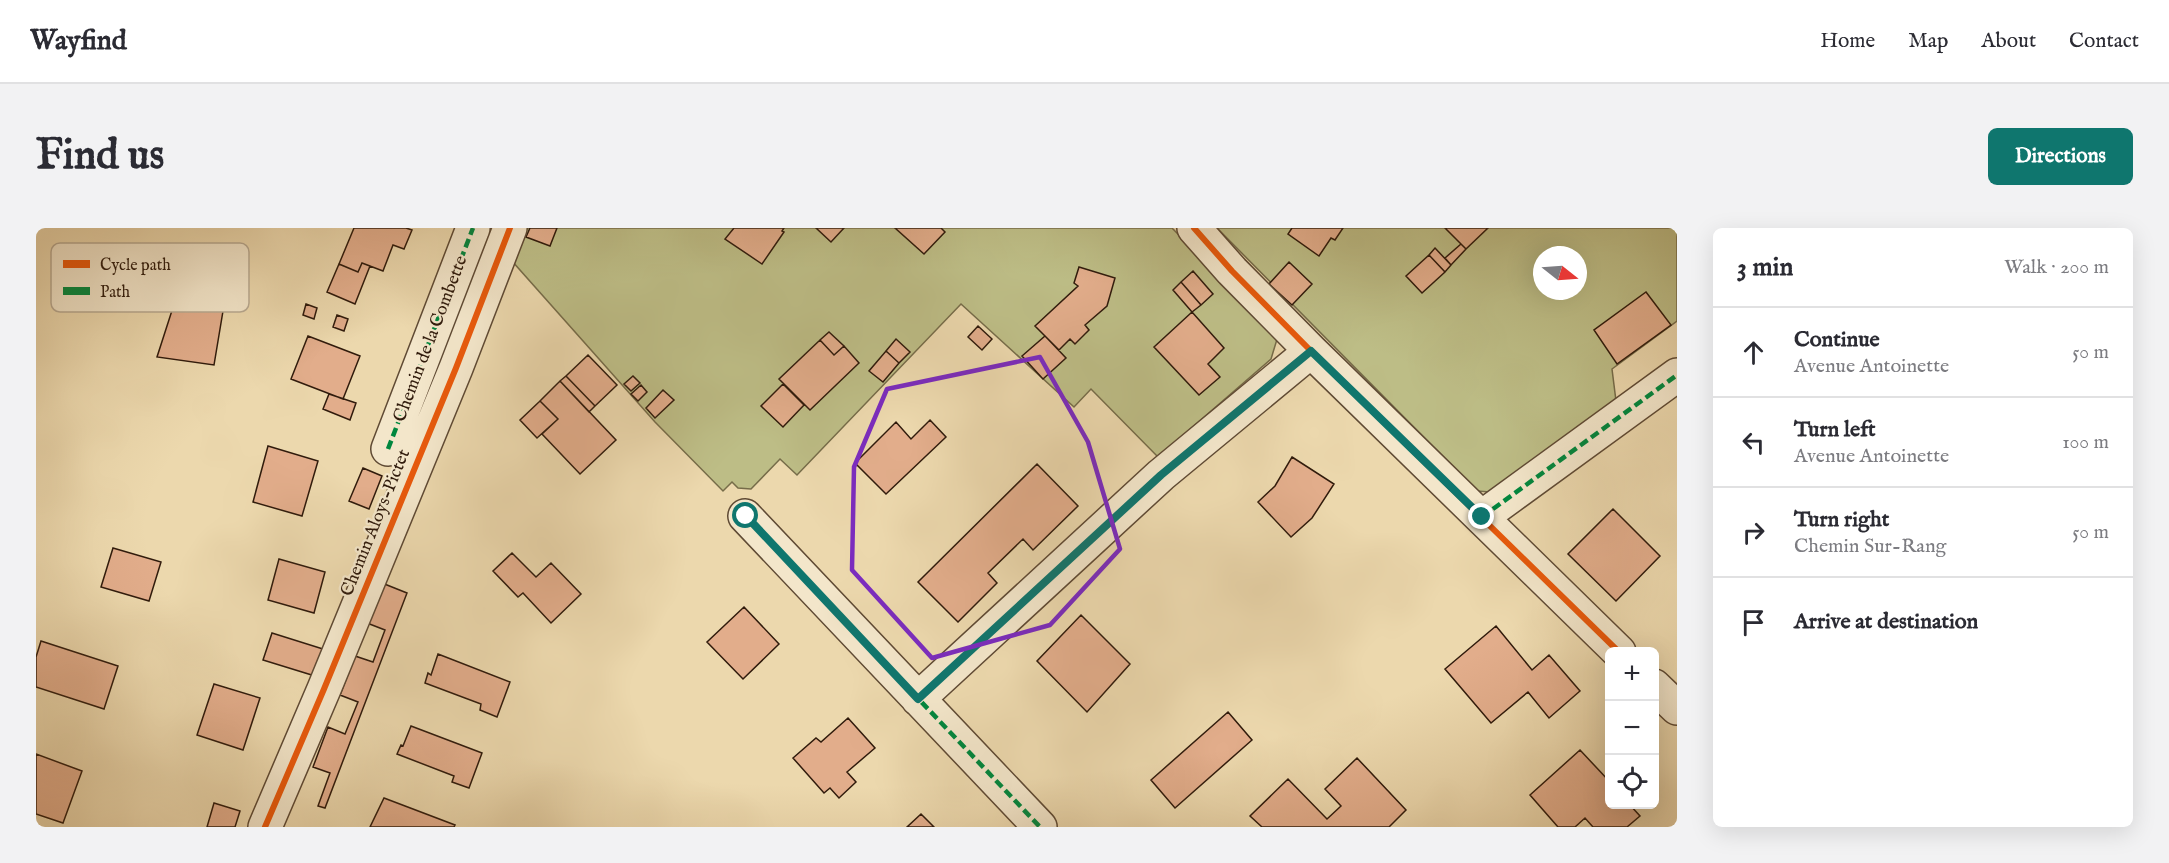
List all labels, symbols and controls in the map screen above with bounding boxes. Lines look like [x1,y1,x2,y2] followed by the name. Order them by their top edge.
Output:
[30,24,127,59] text: Wayfind
[1820,28,1875,55] text: Home
[1908,28,1948,55] text: Map
[1981,28,2036,55] text: About
[2069,28,2139,55] text: Contact
[1988,128,2133,185] button: Directions
[36,130,164,183] text: Find us
[51,243,249,312] legend
[1533,246,1587,300] north arrow
[1737,251,1793,284] text: 3 min
[389,253,473,425] street label: Chemin de la Combette
[2004,255,2109,280] text: Walk · 200 m
[100,256,171,276] text: Cycle path
[100,283,131,303] text: Path
[1794,326,1880,354] text: Continue
[1737,336,1770,369] icon: ahead
[2072,340,2109,365] text: 50 m
[1794,354,1949,379] text: Avenue Antoinette
[1794,416,1876,444] text: Turn left
[1737,426,1770,459] icon: left
[2062,430,2109,455] text: 100 m
[1794,444,1949,469] text: Avenue Antoinette
[336,446,416,600] street label: Chemin Aloys-Pictet
[732,502,758,528] route start
[1468,503,1494,529] route end
[1794,506,1889,534] text: Turn right
[1737,516,1770,549] icon: right
[2072,520,2109,545] text: 50 m
[1794,534,1946,559] text: Chemin Sur-Rang
[1737,606,1770,639] icon: arrive
[1794,608,1978,636] text: Arrive at destination
[1605,647,1659,809] map controls
[1605,647,1659,701] button: +
[1605,701,1659,755] button: −
[1605,755,1659,809] button: locate

